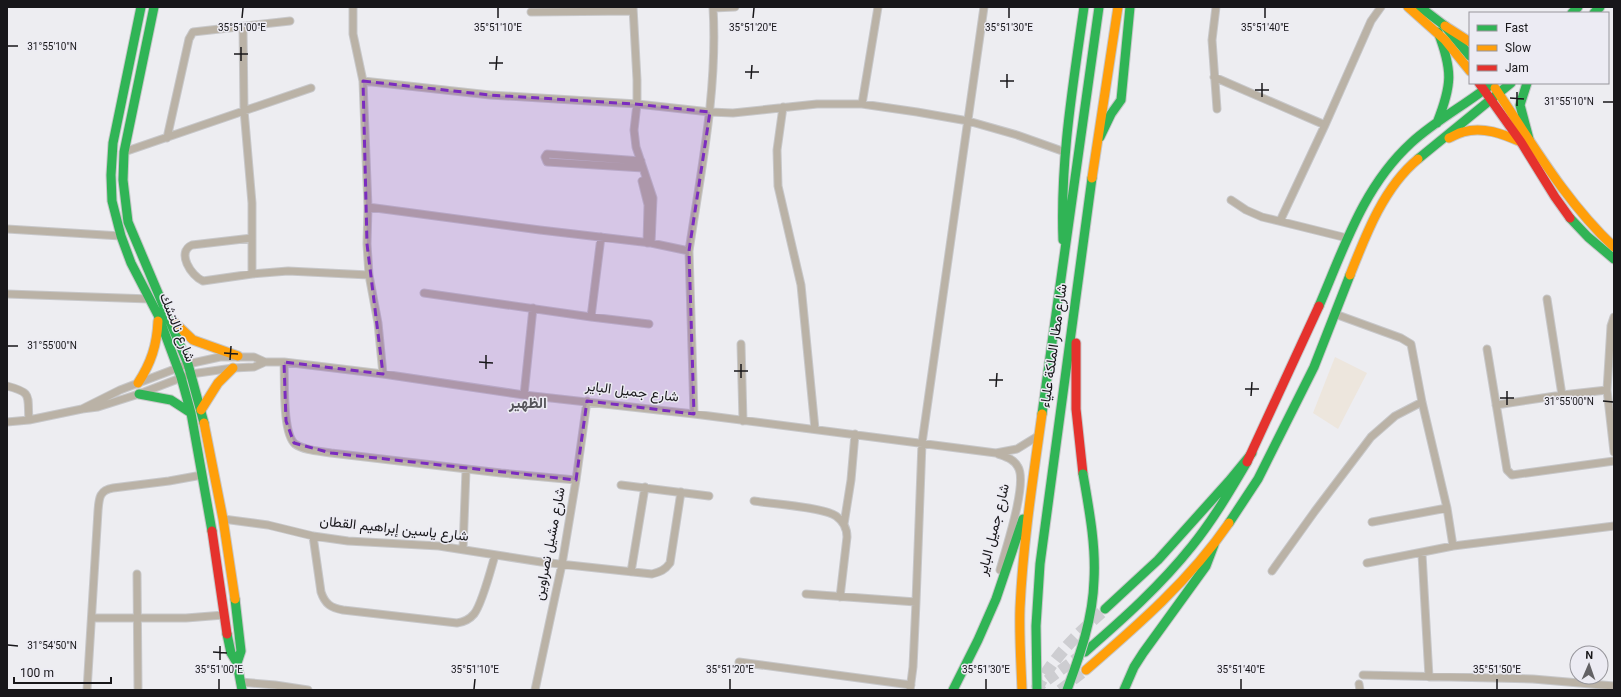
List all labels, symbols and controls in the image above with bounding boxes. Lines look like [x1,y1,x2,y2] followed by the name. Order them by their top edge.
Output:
[1469,12,1609,84] legend
[1505,20,1528,38] text: Fast
[218,21,266,36] text: 35°51'00"E
[474,21,522,36] text: 35°51'10"E
[729,21,777,36] text: 35°51'20"E
[985,21,1033,36] text: 35°51'30"E
[1241,21,1289,36] text: 35°51'40"E
[27,40,77,55] text: 31°55'10"N
[1505,40,1531,58] text: Slow
[1505,60,1529,78] text: Jam
[1544,95,1594,110] text: 31°55'10"N
[1035,283,1075,409] street label: شارع مطار الملكة علياء
[152,290,200,366] street label: شارع نالتشك
[27,339,77,354] text: 31°55'00"N
[583,376,680,410] street label: شارع جميل الباير
[508,393,547,416] district label: الظهير
[1544,395,1594,410] text: 31°55'00"N
[973,482,1017,579] street label: شارع جميل الباير
[529,486,573,602] street label: شارع مشيل نصراوين
[318,511,470,549] street label: شارع ياسين إبراهيم القطان
[27,639,77,654] text: 31°54'50"N
[1569,645,1609,685] north arrow
[1585,648,1594,665] text: N
[14,659,111,685] scale bar
[195,663,243,678] text: 35°51'00"E
[451,663,499,678] text: 35°51'10"E
[706,663,754,678] text: 35°51'20"E
[962,663,1010,678] text: 35°51'30"E
[1217,663,1265,678] text: 35°51'40"E
[1473,663,1521,678] text: 35°51'50"E
[20,665,54,683] text: 100 m

